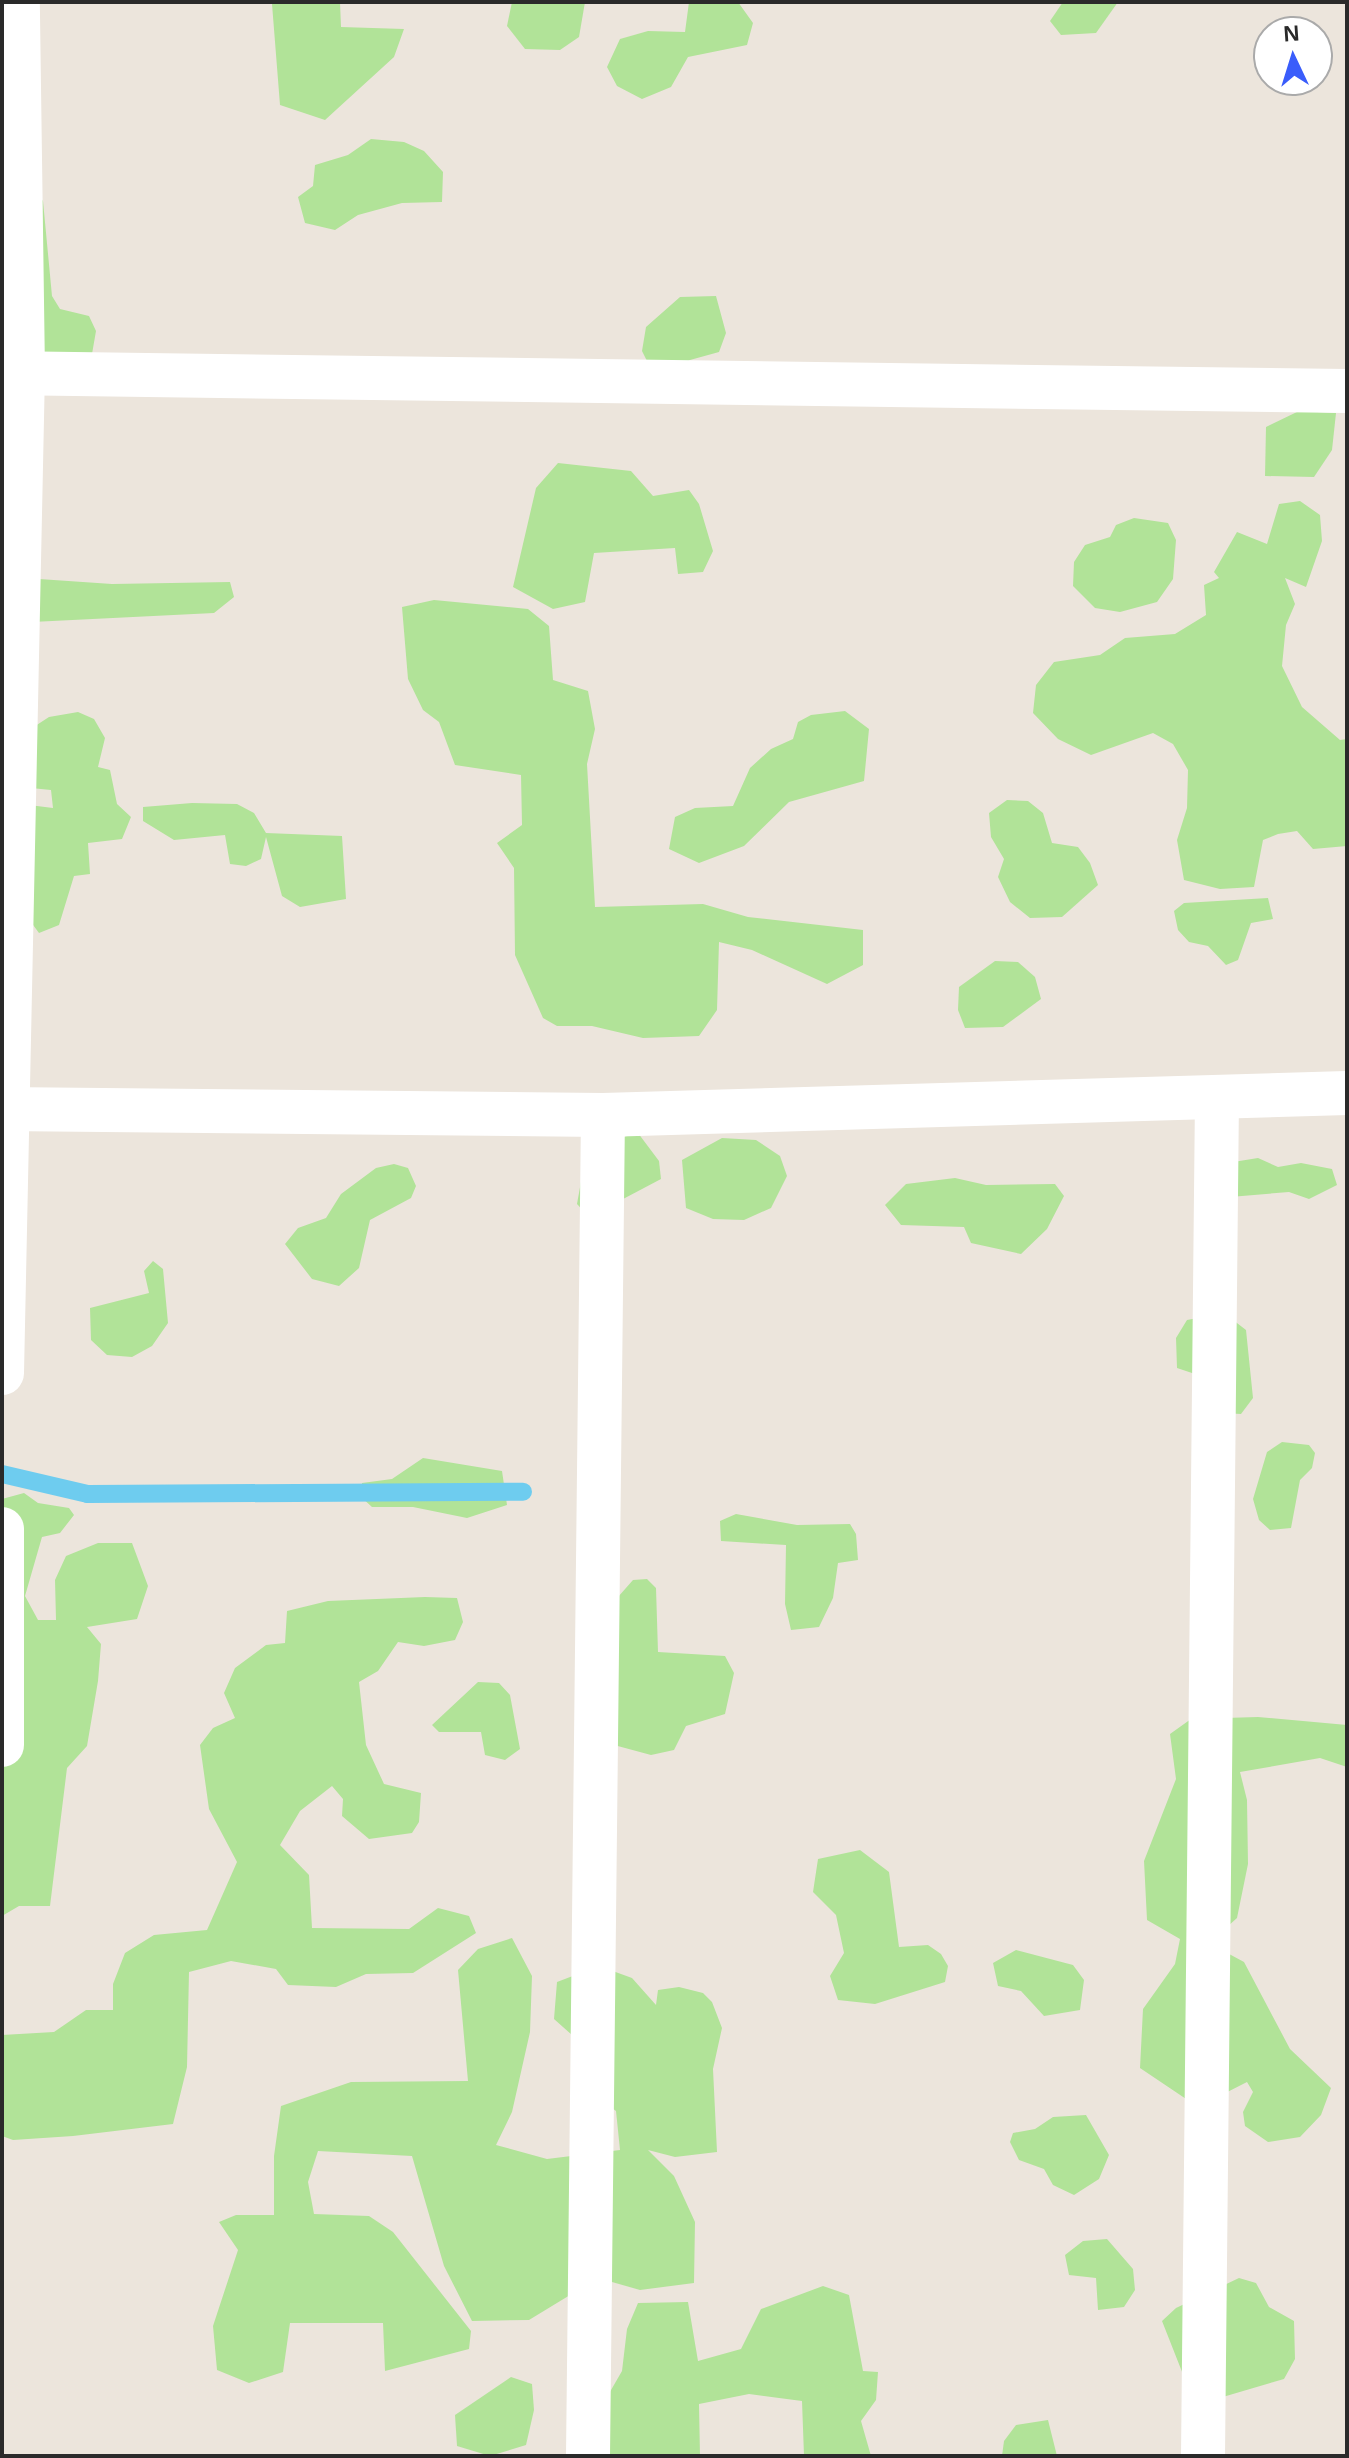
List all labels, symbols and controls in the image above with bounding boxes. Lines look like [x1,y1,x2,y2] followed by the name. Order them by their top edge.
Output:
[1253,16,1333,96] north arrow
[1283,21,1300,47] text: N

